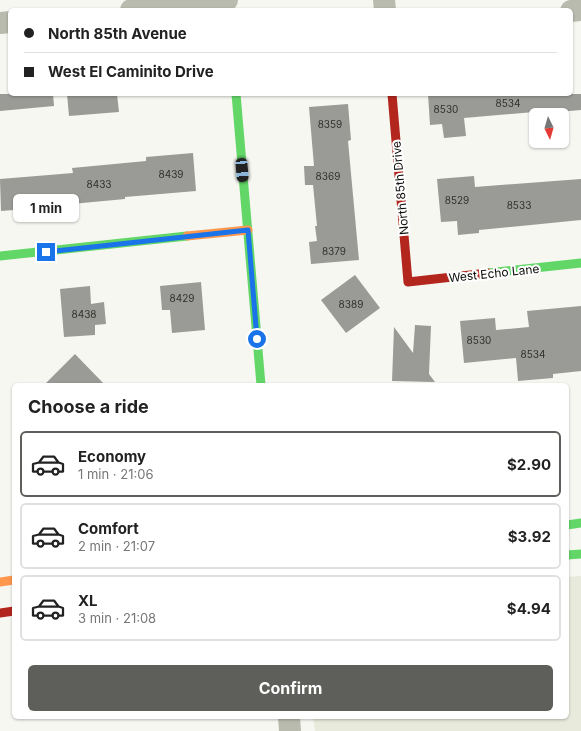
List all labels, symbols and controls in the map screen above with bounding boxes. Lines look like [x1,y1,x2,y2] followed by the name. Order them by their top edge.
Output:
[48,24,187,43] text: North 85th Avenue
[48,62,214,81] text: West El Caminito Drive
[496,97,520,109] house number: 8534
[434,103,458,115] house number: 8530
[529,108,569,148] north arrow
[529,108,569,148] map controls
[318,118,342,130] house number: 8359
[388,140,412,236] street label: North 85th Drive
[235,158,249,182] car
[158,168,184,180] house number: 8439
[316,170,340,182] house number: 8369
[87,178,112,190] house number: 8433
[13,194,79,222] callout: 1 min
[445,194,469,206] house number: 8529
[507,199,531,211] house number: 8533
[30,200,62,216] text: 1 min
[37,243,55,261] route end
[322,245,346,257] house number: 8379
[448,261,540,285] street label: West Echo Lane
[170,292,194,304] house number: 8429
[339,298,363,310] house number: 8389
[71,308,97,320] house number: 8438
[248,330,266,348] route start
[467,334,491,346] house number: 8530
[521,348,545,360] house number: 8534
[28,396,149,417] text: Choose a ride
[30,446,66,482] icon: car
[78,447,146,466] text: Economy
[507,455,551,474] text: $2.90
[78,466,153,482] text: 1 min · 21:06
[30,518,66,554] icon: car
[78,519,139,538] text: Comfort
[508,527,551,546] text: $3.92
[78,538,155,554] text: 2 min · 21:07
[30,590,66,626] icon: car
[78,591,98,610] text: XL
[507,599,551,618] text: $4.94
[78,610,156,626] text: 3 min · 21:08
[28,665,553,711] button: Confirm

